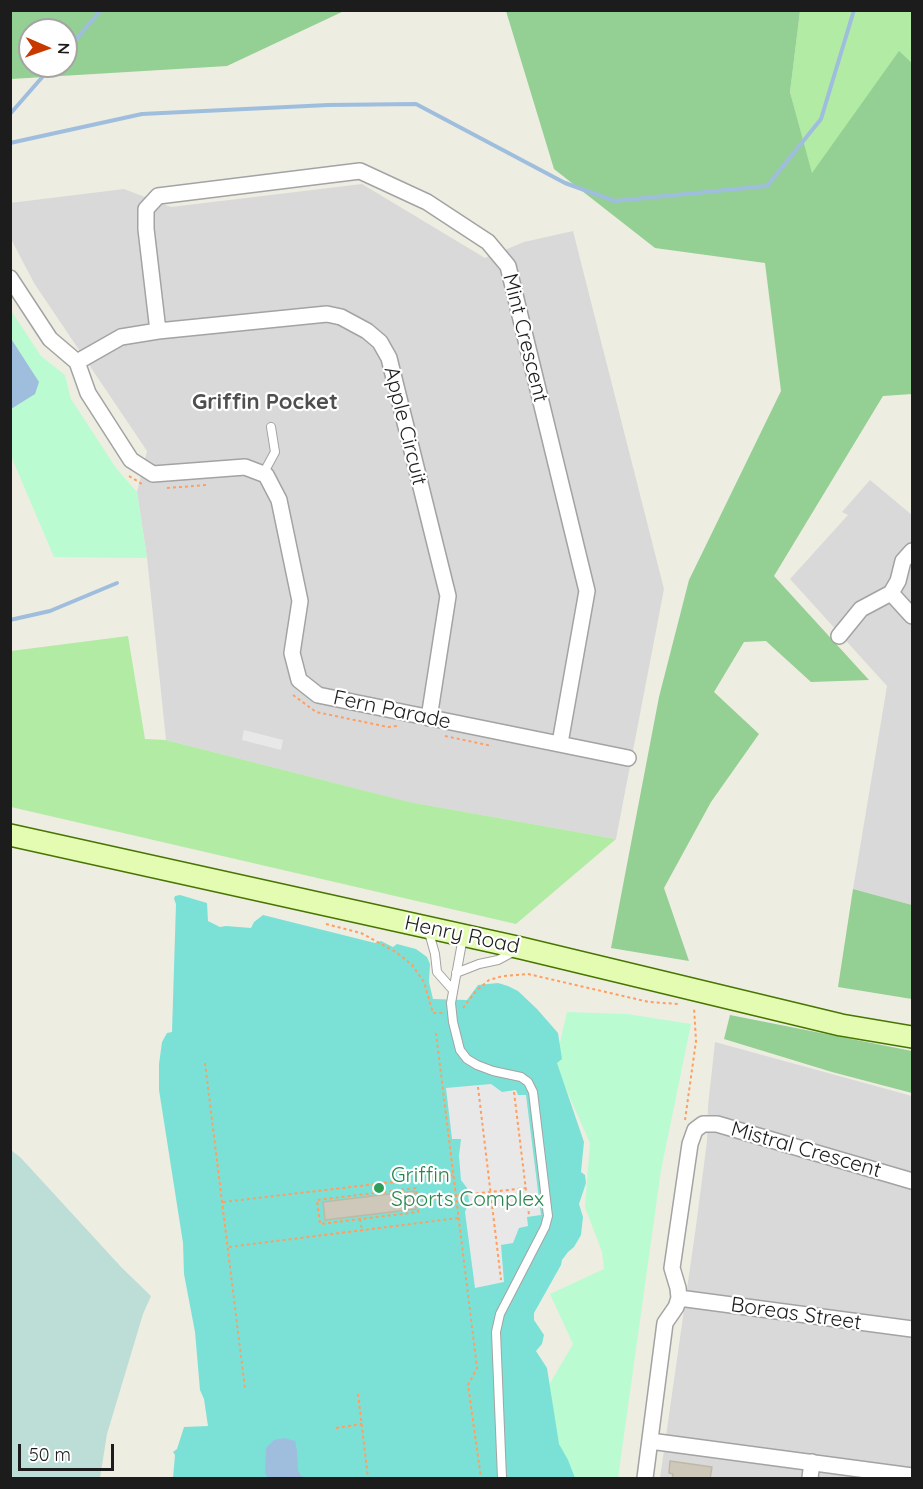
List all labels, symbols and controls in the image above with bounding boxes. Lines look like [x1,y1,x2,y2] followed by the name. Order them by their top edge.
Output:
[18,18,78,78] north arrow
[54,42,74,55] text: N
[497,271,553,405] street label: Mint Crescent
[378,364,432,488] street label: Apple Circuit
[192,389,338,415] district label: Griffin Pocket
[331,685,453,735] street label: Fern Parade
[402,911,522,959] street label: Henry Road
[728,1117,884,1183] street label: Mistral Crescent
[391,1163,544,1213] place label: Griffin Sports Complex
[372,1181,386,1195] marker: Griffin Sports Complex
[729,1292,863,1336] street label: Boreas Street
[21,1432,117,1470] scale bar
[29,1443,71,1466] text: 50 m

